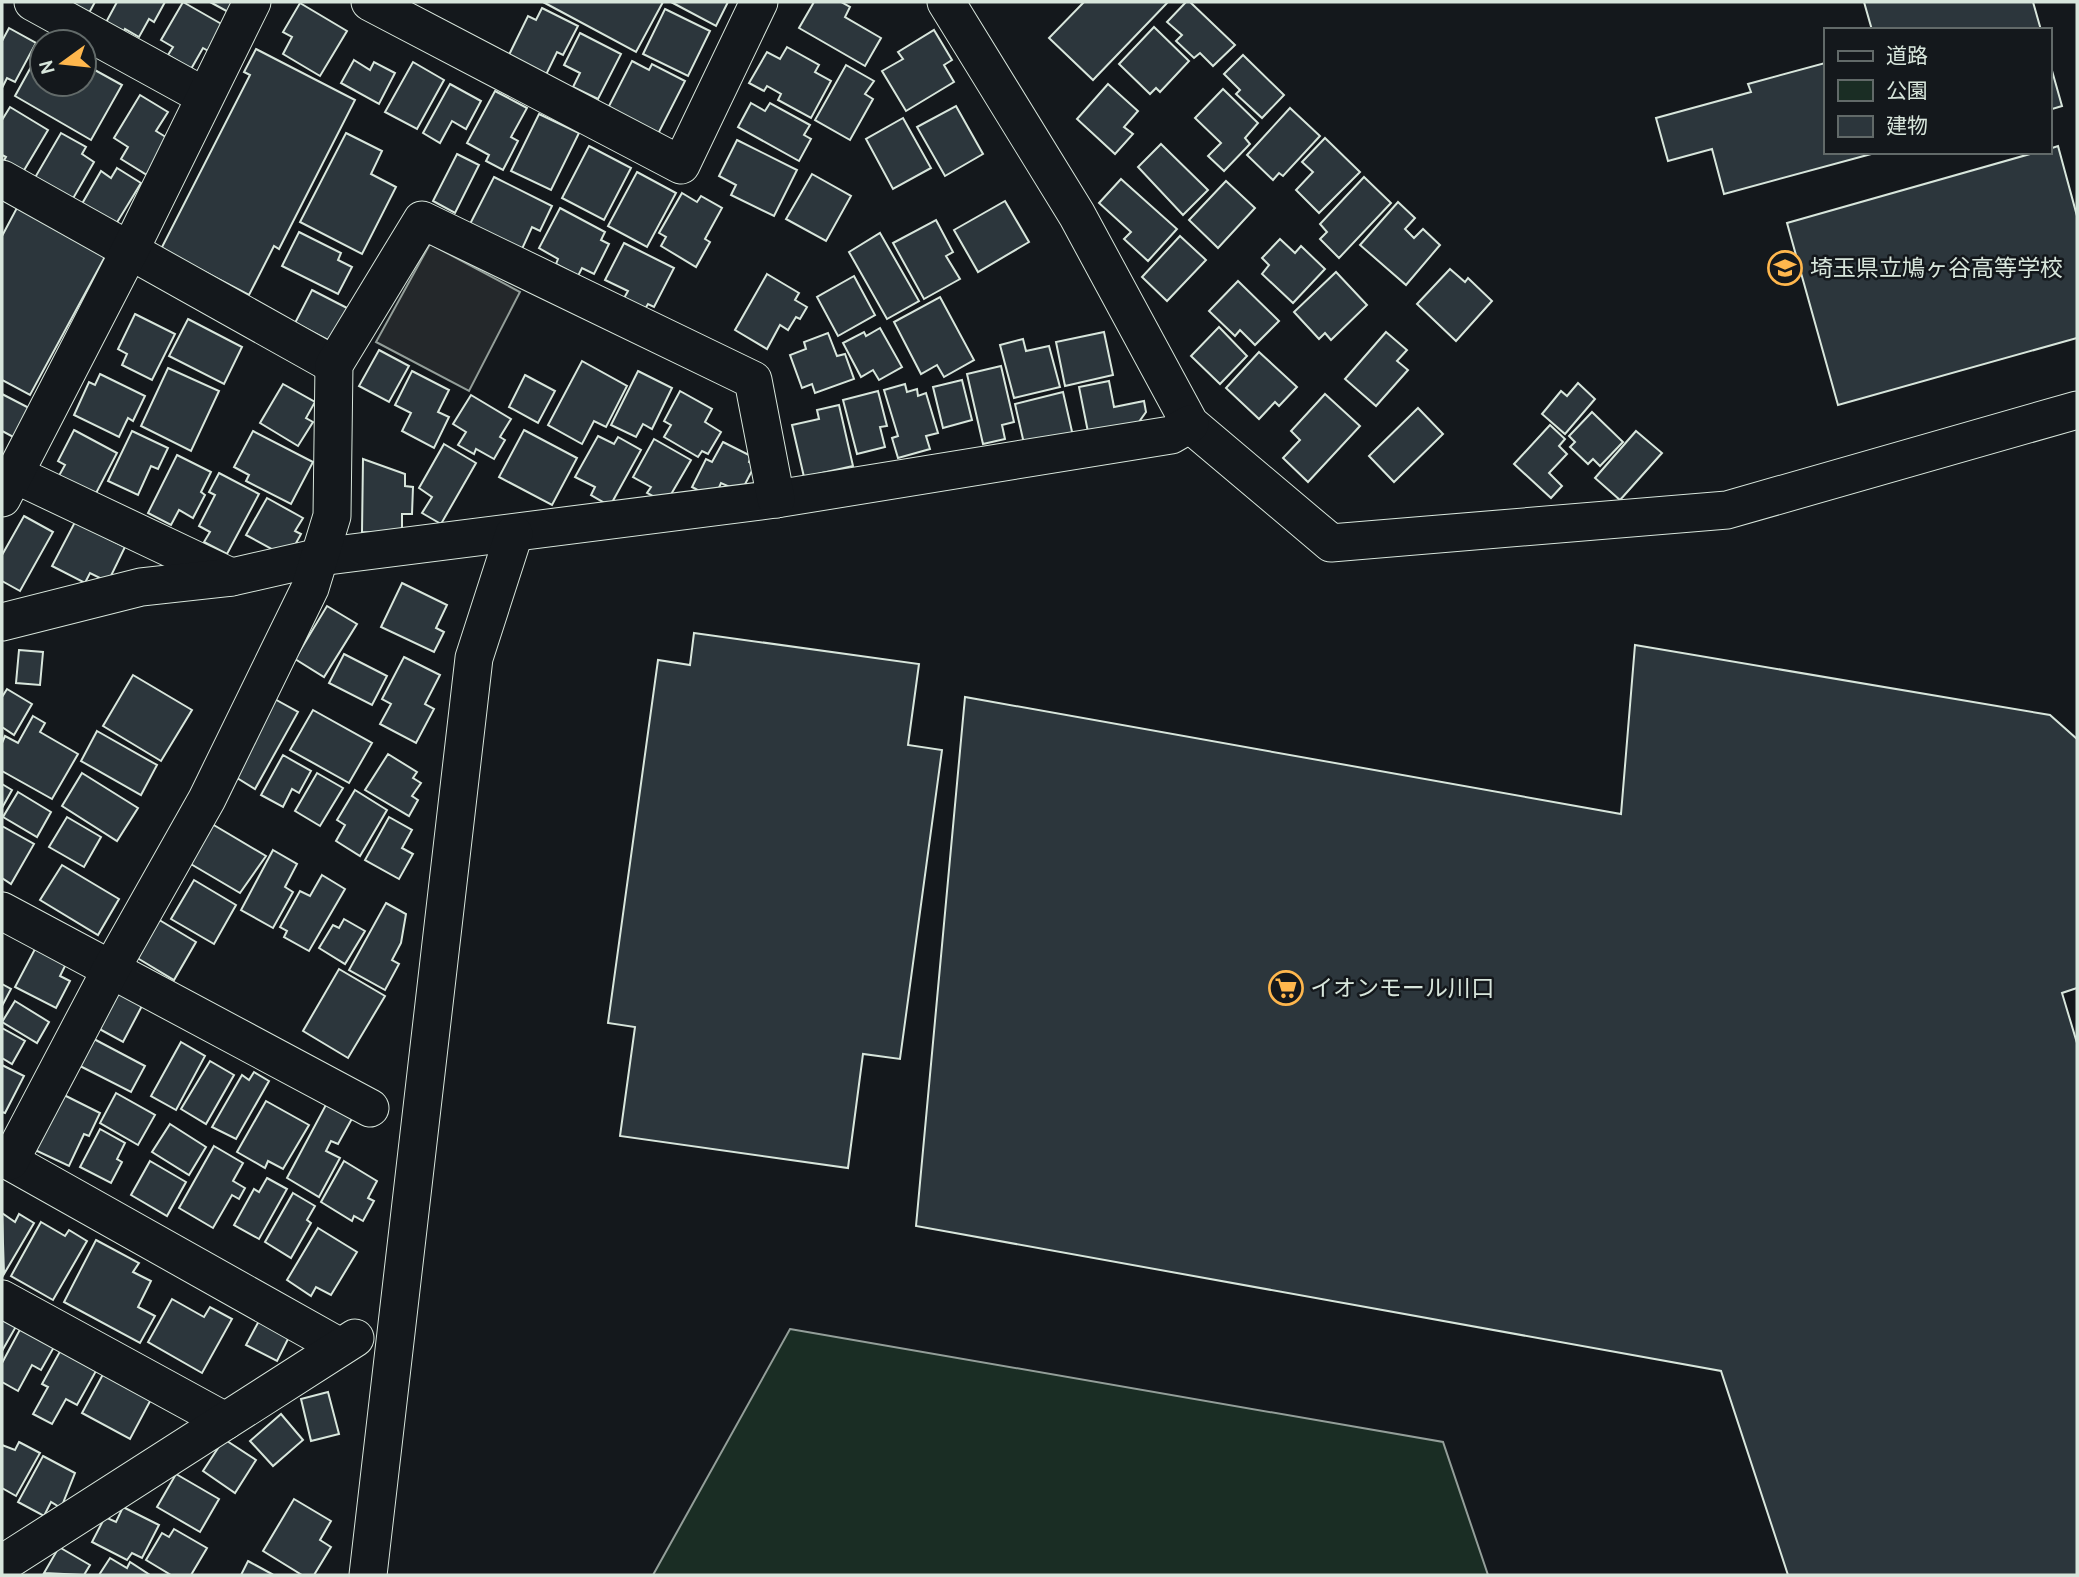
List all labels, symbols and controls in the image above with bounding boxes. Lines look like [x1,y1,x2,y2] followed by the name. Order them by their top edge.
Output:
[28,28,98,98] north arrow
[1824,28,2051,154] legend
[1886,43,1928,68] text: 道路
[34,58,60,77] text: N
[1886,78,1928,103] text: 公園
[1886,113,1928,138] text: 建物
[1766,249,1804,287] school or university icon: 埼玉県立鳩ヶ谷高等学校
[1810,254,2063,282] place label: 埼玉県立鳩ヶ谷高等学校
[1267,969,1305,1007] supermarket icon: イオンモール川口
[1310,974,1494,1002] place label: イオンモール川口

